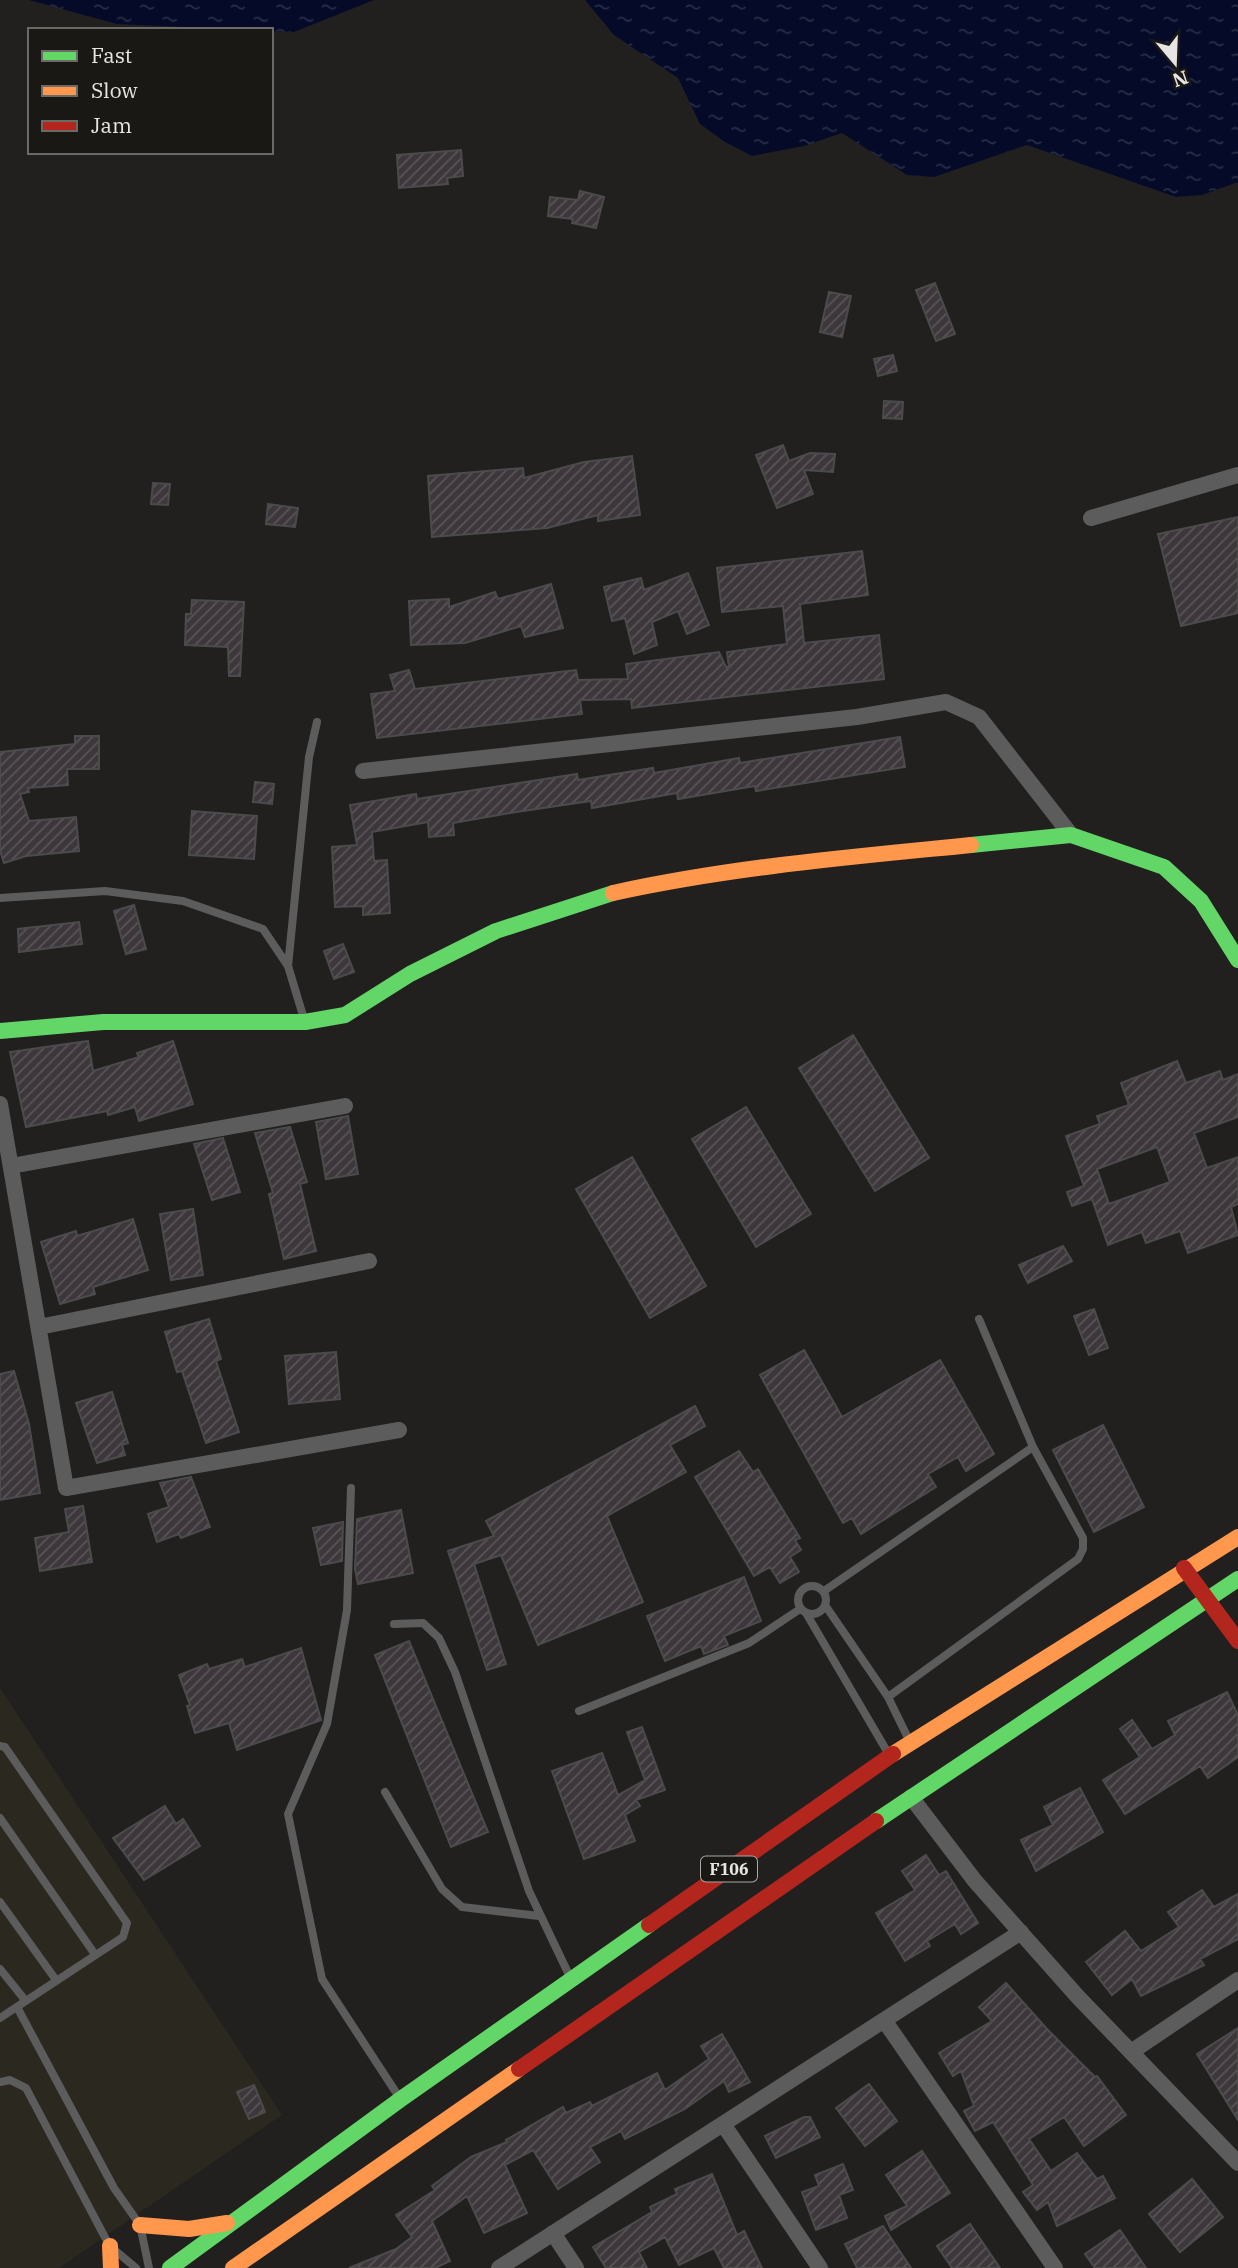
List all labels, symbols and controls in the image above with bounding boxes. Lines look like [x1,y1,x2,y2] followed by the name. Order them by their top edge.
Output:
[28,28,273,154] legend
[1140,28,1210,98] north arrow
[91,41,132,69] text: Fast
[1170,65,1192,93] text: N
[91,76,138,104] text: Slow
[91,111,132,139] text: Jam
[701,1856,757,1882] road number: F106

